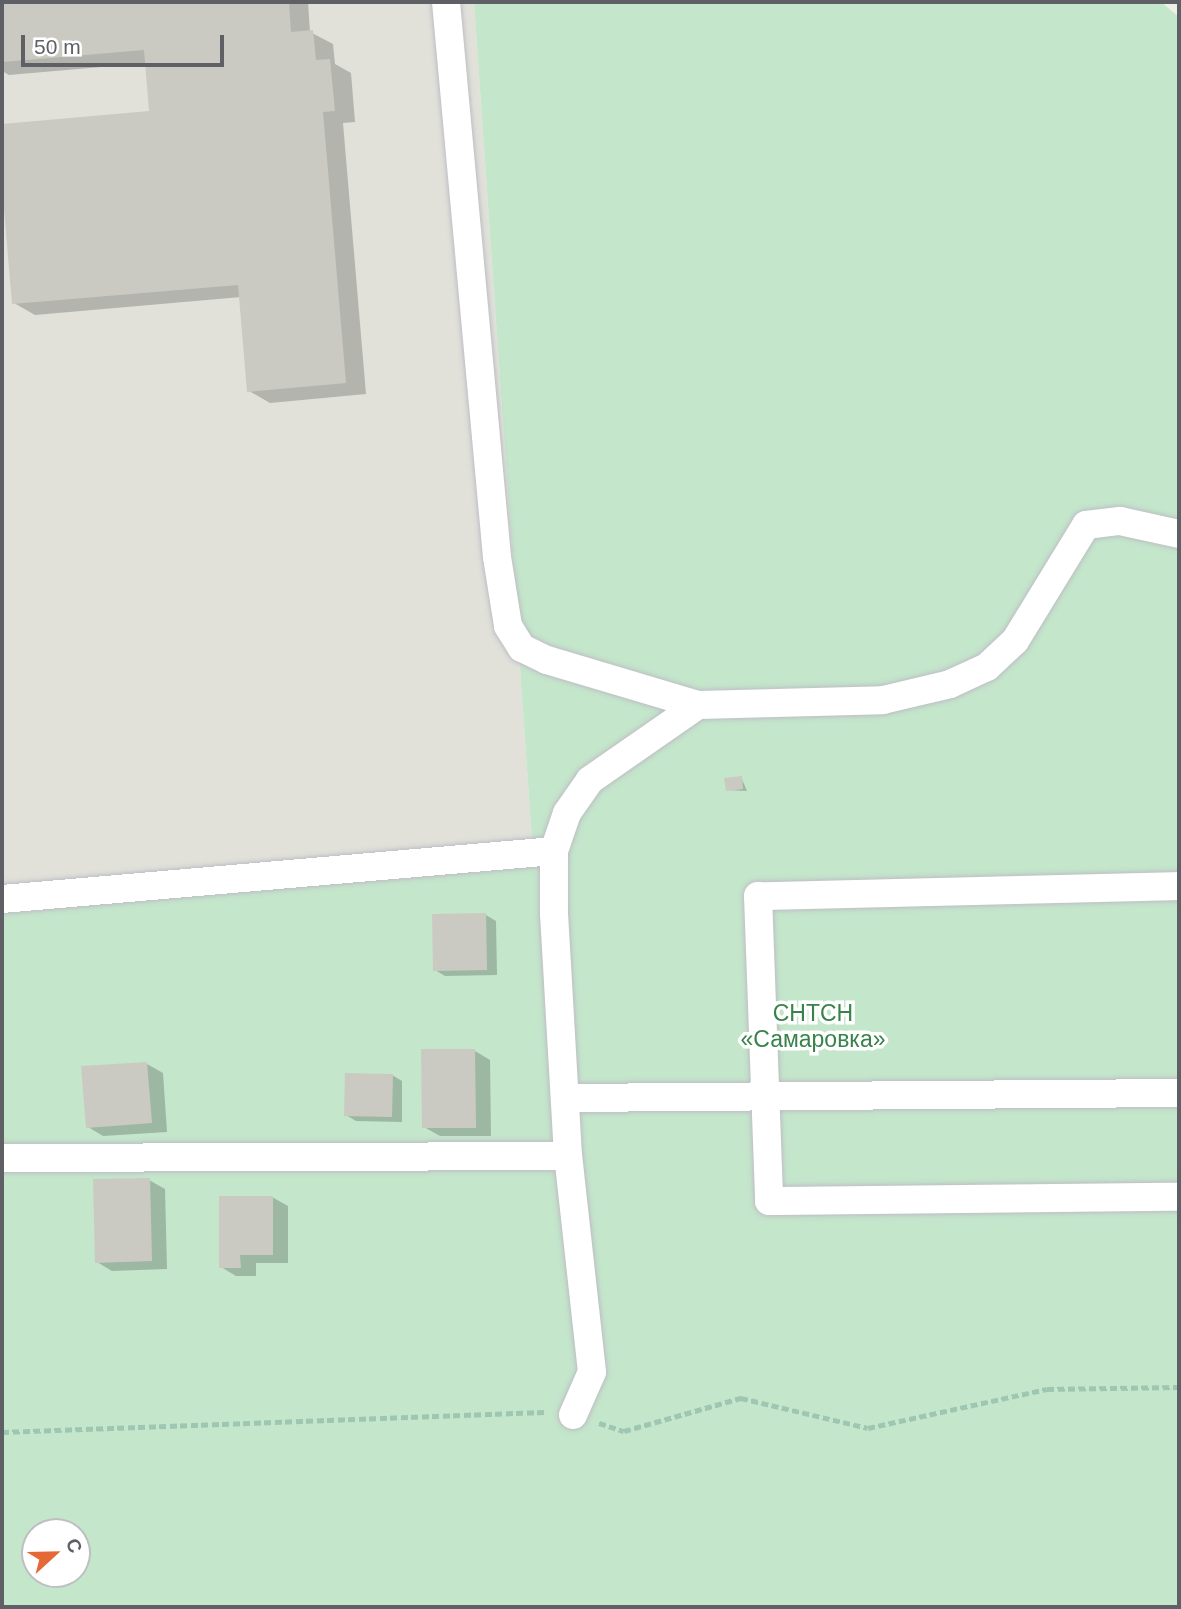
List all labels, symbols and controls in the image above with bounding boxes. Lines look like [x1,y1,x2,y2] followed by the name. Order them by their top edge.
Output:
[24,21,228,65] scale bar
[34,35,81,58] text: 50 m
[740,999,886,1053] park label: СНТСН «Самаровка»
[21,1518,91,1588] north arrow
[62,1535,86,1556] text: С

